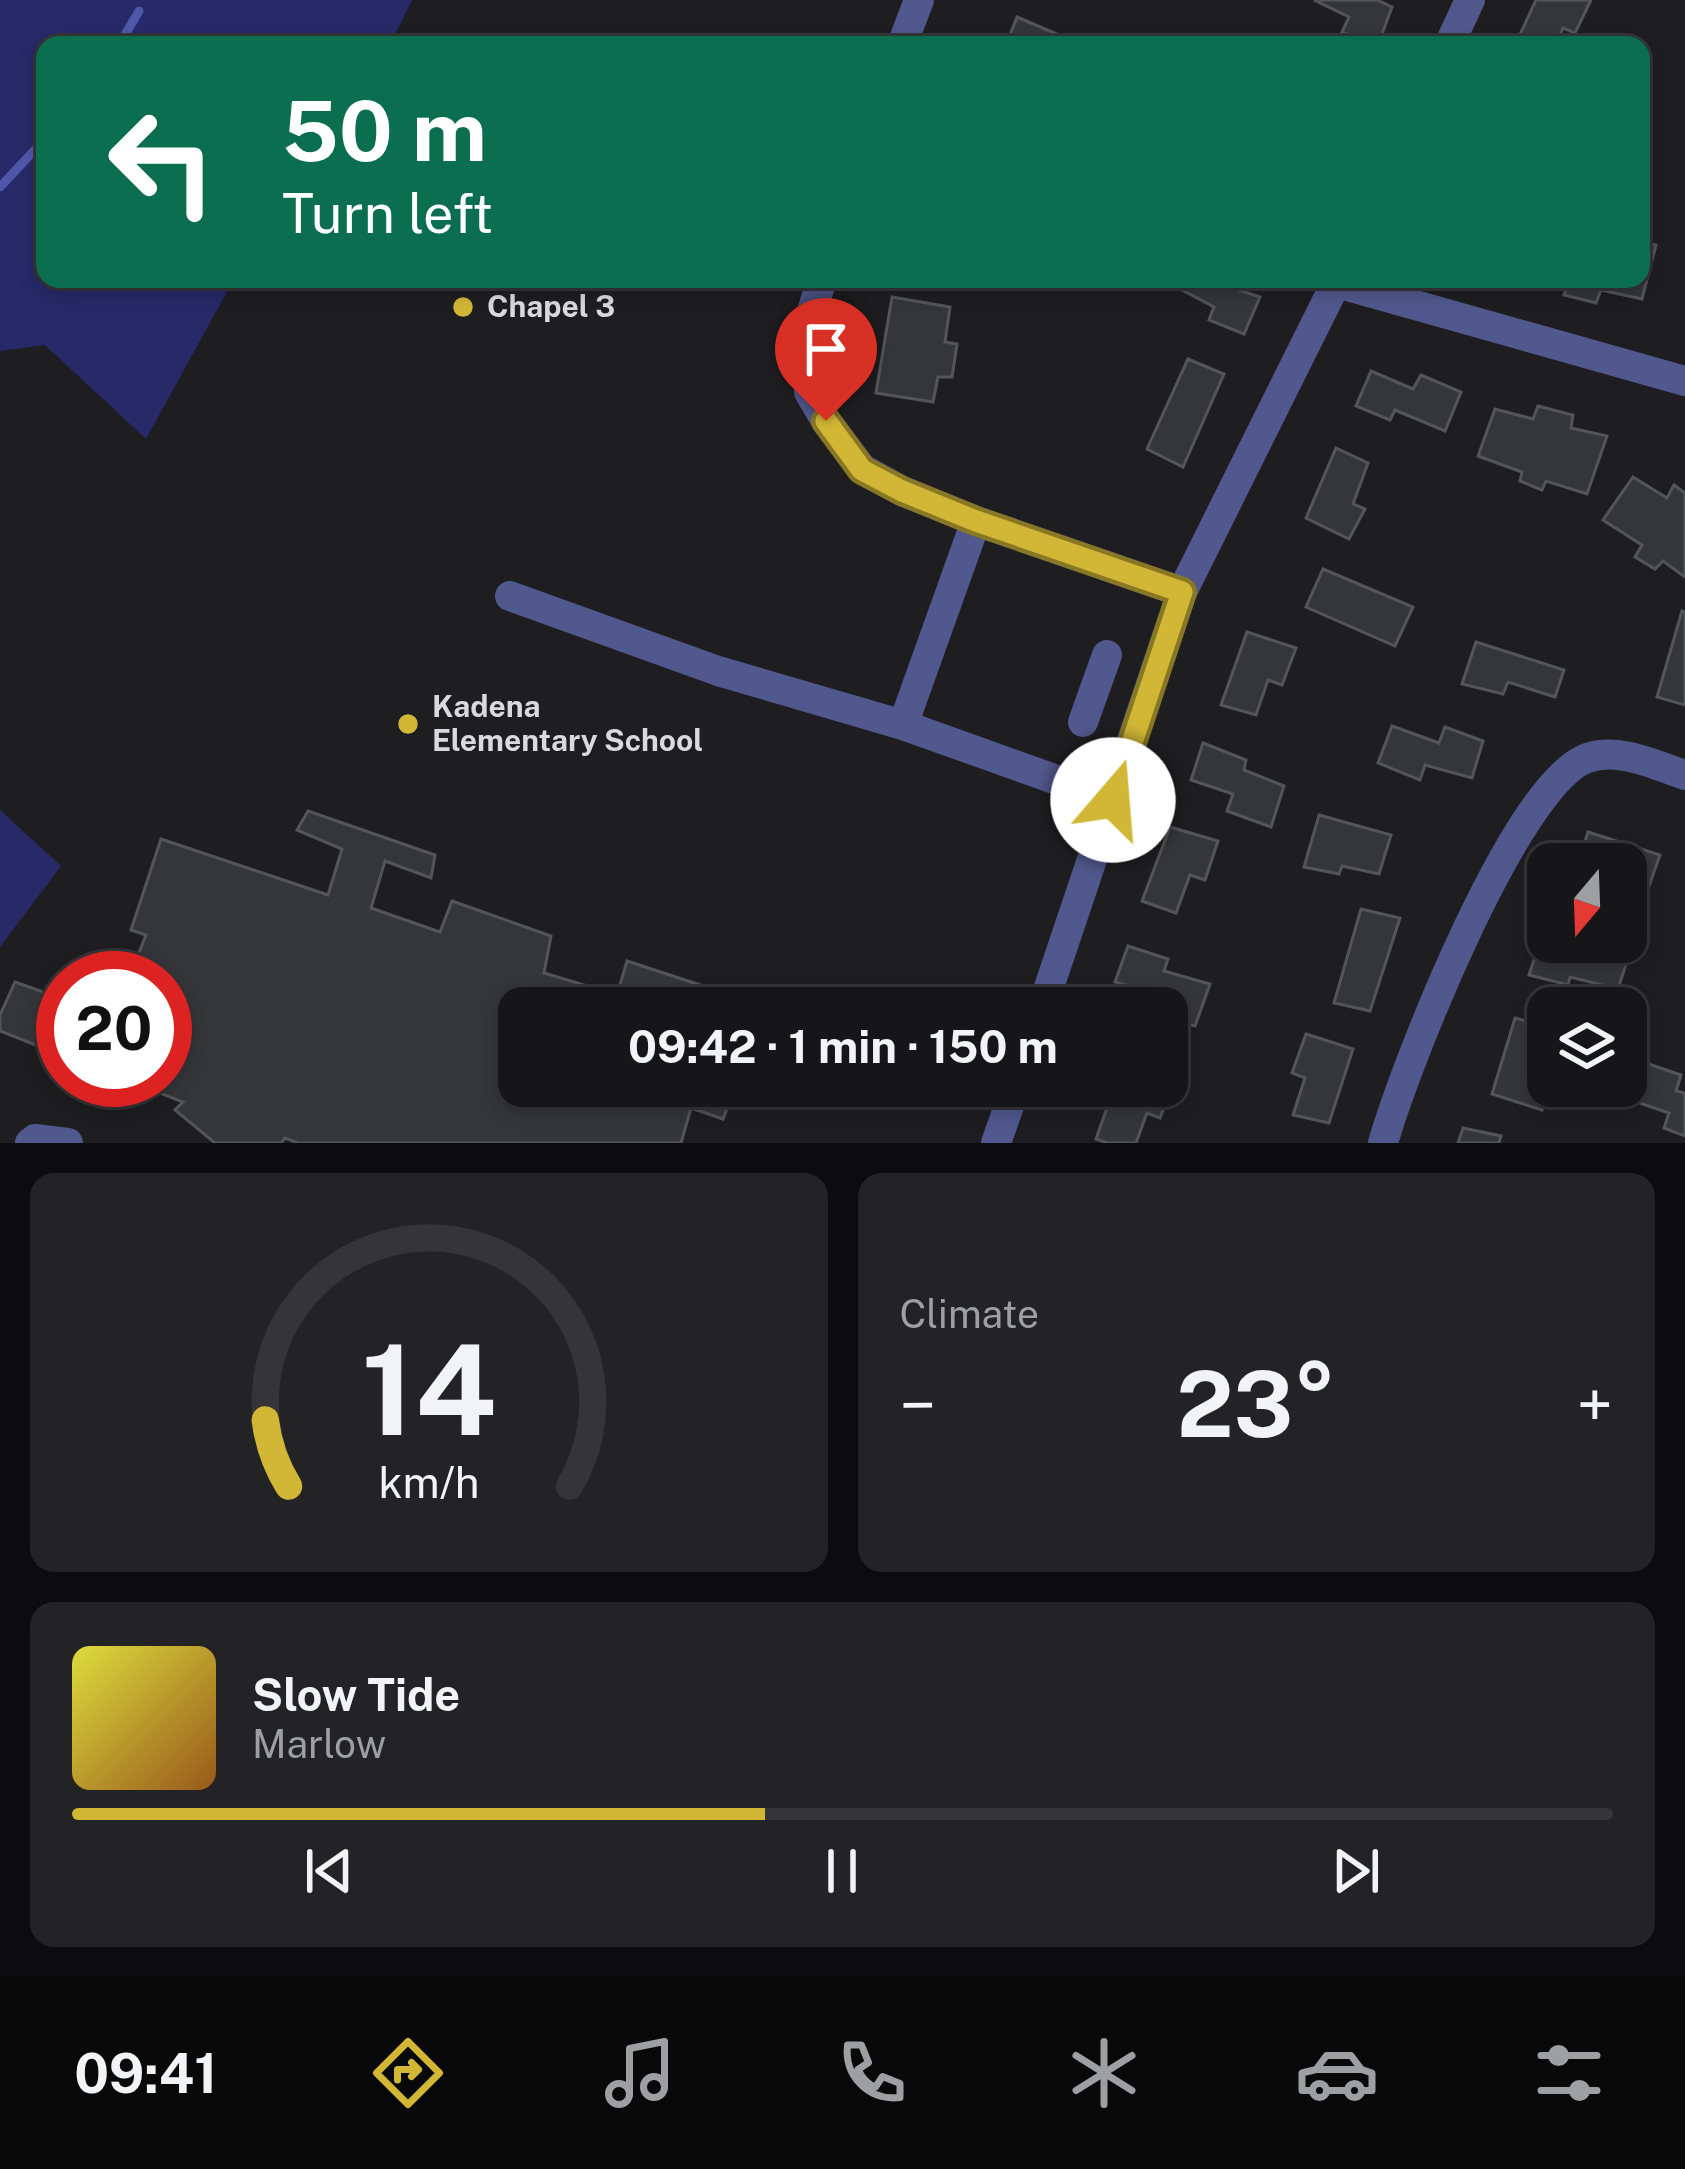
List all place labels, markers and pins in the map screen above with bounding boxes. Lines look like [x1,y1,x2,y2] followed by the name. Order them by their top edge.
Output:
[487,288,615,324] place label: Chapel 3
[450,294,476,320] marker: Chapel 3
[775,298,877,421] pin
[432,688,703,758] place label: Kadena Elementary School
[395,711,421,737] marker: Kadena Elementary School

